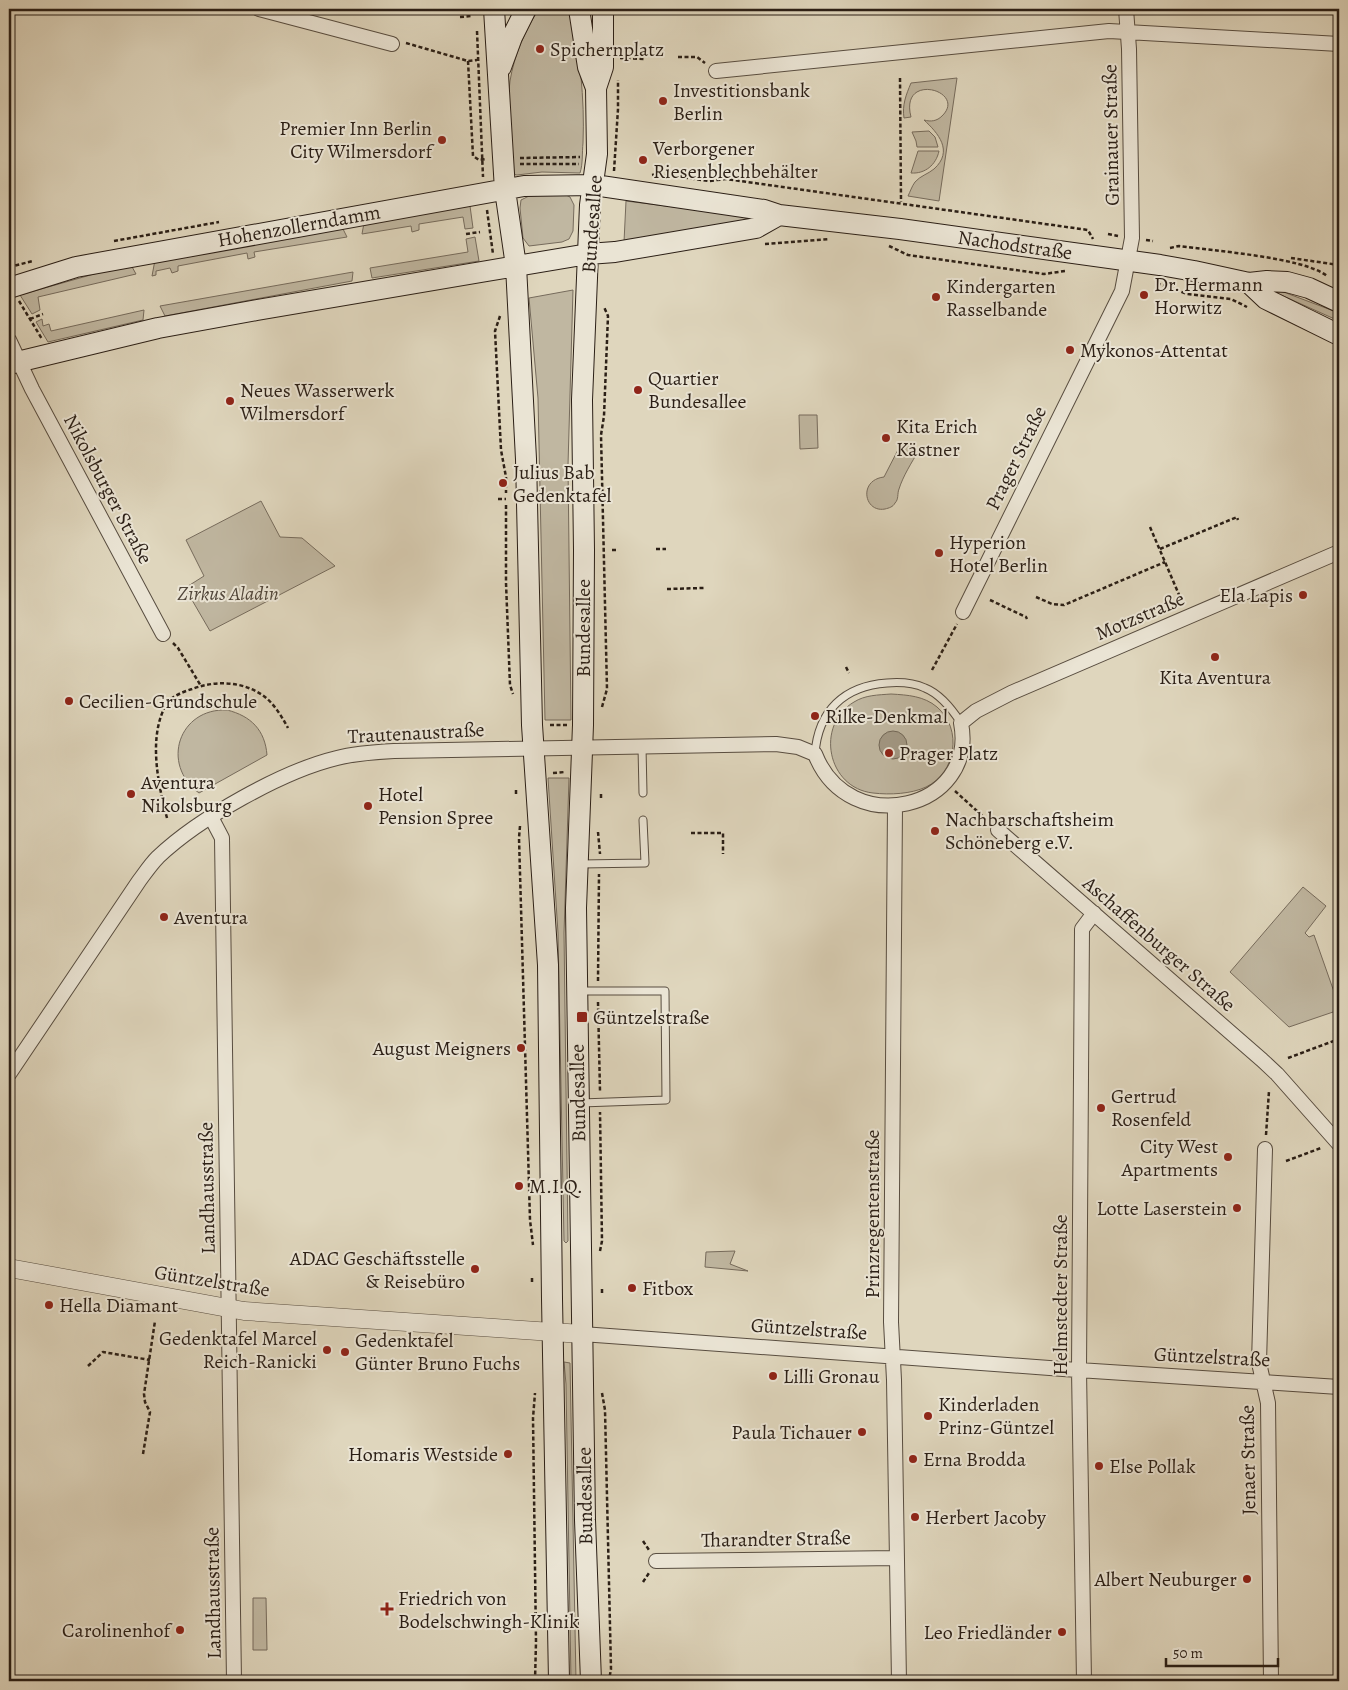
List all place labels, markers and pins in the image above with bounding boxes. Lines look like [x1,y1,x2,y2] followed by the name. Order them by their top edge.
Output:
[550,36,664,63] place label: Spichernplatz
[534,43,546,55] marker: Spichernplatz
[673,77,810,127] place label: Investitionsbank Berlin
[657,95,669,107] marker: Investitionsbank Berlin
[279,115,435,165] place label: Premier Inn Berlin City Wilmersdorf
[436,134,448,146] marker: Premier Inn Berlin City Wilmersdorf
[652,135,818,185] place label: Verborgener Riesenblechbehälter
[637,154,649,166] marker: Verborgener Riesenblechbehälter
[1154,271,1263,321] place label: Dr. Hermann Horwitz
[946,273,1056,323] place label: Kindergarten Rasselbande
[1138,289,1150,301] marker: Dr. Hermann Horwitz
[930,291,942,303] marker: Kindergarten Rasselbande
[1080,337,1228,364] place label: Mykonos-Attentat
[1064,344,1076,356] marker: Mykonos-Attentat
[648,365,746,415] place label: Quartier Bundesallee
[239,377,394,427] place label: Neues Wasserwerk Wilmersdorf
[632,384,644,396] marker: Quartier Bundesallee
[224,395,236,407] marker: Neues Wasserwerk Wilmersdorf
[896,413,978,463] place label: Kita Erich Kästner
[880,432,892,444] marker: Kita Erich Kästner
[513,459,612,509] place label: Julius Bab Gedenktafel
[497,477,509,489] marker: Julius Bab Gedenktafel
[949,529,1048,579] place label: Hyperion Hotel Berlin
[933,547,945,559] marker: Hyperion Hotel Berlin
[1219,582,1293,609] place label: Ela Lapis
[1297,589,1309,601] marker: Ela Lapis
[1209,651,1221,663] marker: Kita Aventura
[1159,664,1272,691] place label: Kita Aventura
[79,688,257,715] place label: Cecilien-Grundschule
[63,695,75,707] marker: Cecilien-Grundschule
[825,703,948,730] place label: Rilke-Denkmal
[809,710,821,722] marker: Rilke-Denkmal
[899,740,998,767] place label: Prager Platz
[883,747,895,759] marker: Prager Platz
[140,769,232,819] place label: Aventura Nikolsburg
[378,781,493,831] place label: Hotel Pension Spree
[125,788,137,800] marker: Aventura Nikolsburg
[362,800,374,812] marker: Hotel Pension Spree
[945,806,1114,856] place label: Nachbarschaftsheim Schöneberg e.V.
[929,825,941,837] marker: Nachbarschaftsheim Schöneberg e.V.
[173,904,249,931] place label: Aventura
[158,911,170,923] marker: Aventura
[593,1004,710,1031] place label: Güntzelstraße
[575,1010,589,1024] marker: Güntzelstraße
[372,1035,511,1062] place label: August Meigners
[515,1042,527,1054] marker: August Meigners
[1111,1083,1192,1133] place label: Gertrud Rosenfeld
[1095,1102,1107,1114] marker: Gertrud Rosenfeld
[1120,1133,1218,1183] place label: City West Apartments
[1222,1151,1234,1163] marker: City West Apartments
[529,1173,583,1200] place label: M.I.Q.
[513,1180,525,1192] marker: M.I.Q.
[1096,1195,1227,1222] place label: Lotte Laserstein
[1231,1202,1243,1214] marker: Lotte Laserstein
[289,1245,465,1295] place label: ADAC Geschäftsstelle & Reisebüro
[469,1263,481,1275] marker: ADAC Geschäftsstelle & Reisebüro
[642,1275,694,1302] place label: Fitbox
[626,1282,638,1294] marker: Fitbox
[59,1292,179,1319] place label: Hella Diamant
[43,1299,55,1311] marker: Hella Diamant
[159,1325,317,1375] place label: Gedenktafel Marcel Reich-Ranicki
[355,1327,520,1377] place label: Gedenktafel Günter Bruno Fuchs
[321,1344,333,1356] marker: Gedenktafel Marcel Reich-Ranicki
[339,1346,351,1358] marker: Gedenktafel Günter Bruno Fuchs
[783,1363,880,1390] place label: Lilli Gronau
[767,1370,779,1382] marker: Lilli Gronau
[938,1391,1054,1441] place label: Kinderladen Prinz-Güntzel
[922,1410,934,1422] marker: Kinderladen Prinz-Güntzel
[731,1419,852,1446] place label: Paula Tichauer
[856,1426,868,1438] marker: Paula Tichauer
[348,1441,498,1468] place label: Homaris Westside
[923,1446,1027,1473] place label: Erna Brodda
[502,1448,514,1460] marker: Homaris Westside
[907,1453,919,1465] marker: Erna Brodda
[1109,1453,1196,1480] place label: Else Pollak
[1093,1460,1105,1472] marker: Else Pollak
[925,1504,1047,1531] place label: Herbert Jacoby
[909,1511,921,1523] marker: Herbert Jacoby
[1093,1566,1237,1593] place label: Albert Neuburger
[1241,1573,1253,1585] marker: Albert Neuburger
[398,1585,579,1635] place label: Friedrich von Bodelschwingh-Klinik
[380,1602,394,1616] marker: Friedrich von Bodelschwingh-Klinik
[62,1617,173,1644] place label: Carolinenhof
[924,1619,1052,1646] place label: Leo Friedländer
[174,1624,186,1636] marker: Carolinenhof
[1056,1626,1068,1638] marker: Leo Friedländer

